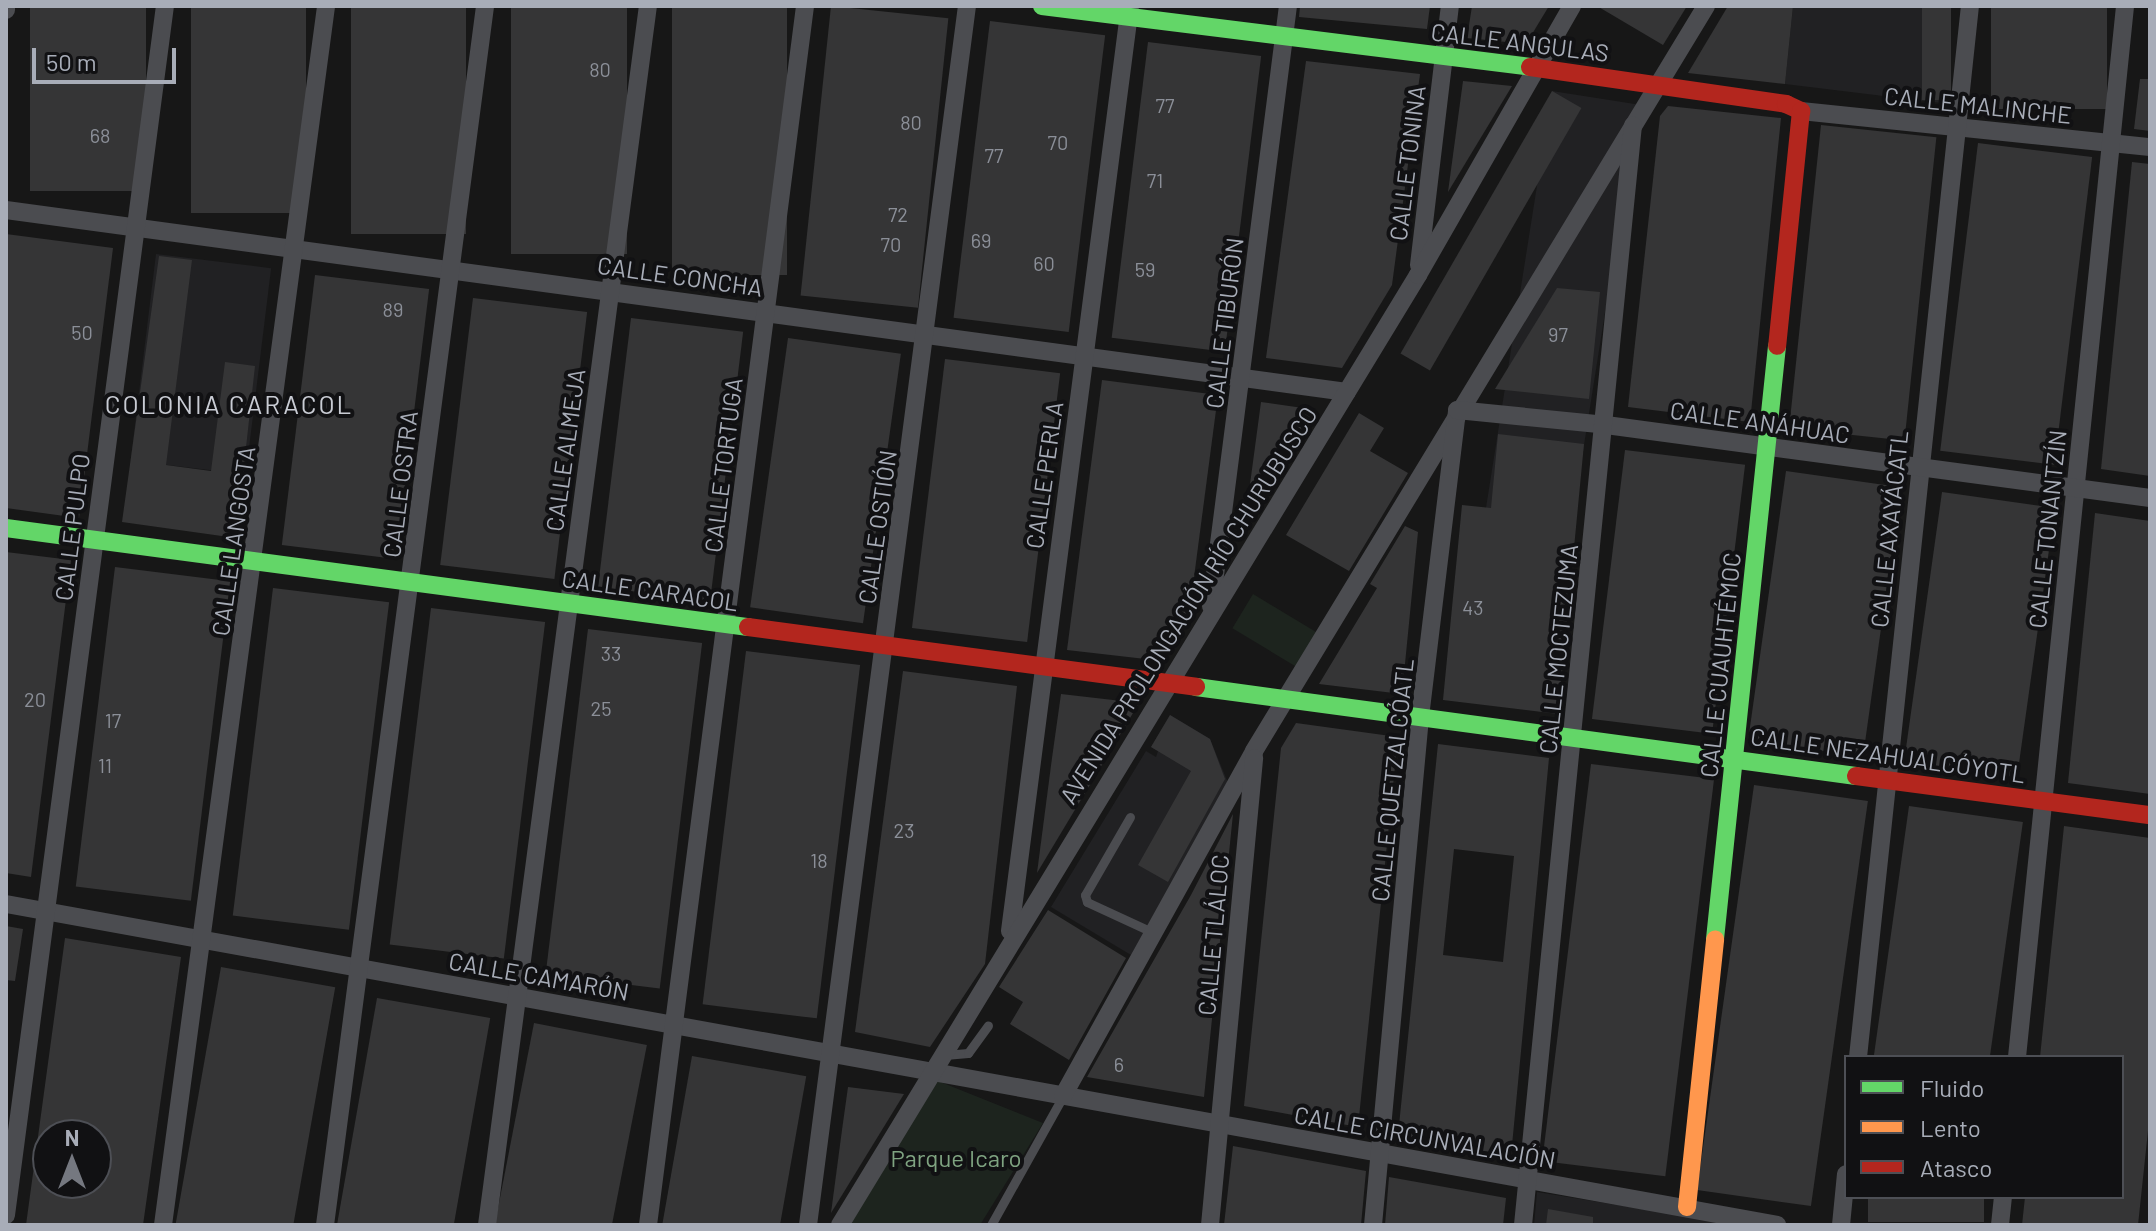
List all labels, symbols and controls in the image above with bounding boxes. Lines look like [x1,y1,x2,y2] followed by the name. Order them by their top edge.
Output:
[1429,17,1611,67] street label: CALLE ANGULAS
[36,32,180,82] scale bar
[46,47,97,76] text: 50 m
[589,57,611,81] house number: 80
[1883,81,2073,129] street label: CALLE MALINCHE
[1383,84,1431,242] street label: CALLE TONINA
[1156,93,1174,117] house number: 77
[900,110,922,134] house number: 80
[90,123,110,147] house number: 68
[1048,130,1068,154] house number: 70
[985,143,1003,167] house number: 77
[1147,168,1163,192] house number: 71
[888,202,908,226] house number: 72
[971,228,991,252] house number: 69
[881,232,901,256] house number: 70
[1199,236,1249,410] street label: CALLE TIBURÓN
[596,250,764,302] street label: CALLE CONCHA
[1033,251,1055,275] house number: 60
[1135,257,1155,281] house number: 59
[383,297,403,321] house number: 89
[71,320,93,344] house number: 50
[1548,322,1568,346] house number: 97
[539,367,591,533] street label: CALLE ALMEJA
[698,376,748,554] street label: CALLE TORTUGA
[105,388,353,420] district label: COLONIA CARACOL
[1668,395,1852,449] street label: CALLE ANÁHUAC
[1019,400,1069,550] street label: CALLE PERLA
[1053,401,1323,809] street label: AVENIDA PROLONGACIÓN RÍO CHURUBUSCO
[377,409,423,559] street label: CALLE OSTRA
[2022,428,2072,630] street label: CALLE TONANTZÍN
[1864,429,1914,629] street label: CALLE AXAYÁCATL
[205,444,261,638] street label: CALLE LANGOSTA
[852,448,902,606] street label: CALLE OSTIÓN
[49,452,95,602] street label: CALLE PULPO
[1533,543,1583,755] street label: CALLE MOCTEZUMA
[1694,551,1746,779] street label: CALLE CUAUHTÉMOC
[560,563,740,617] street label: CALLE CARACOL
[1462,595,1484,619] house number: 43
[601,641,621,665] house number: 33
[1365,657,1419,903] street label: CALLE QUETZALCÓATL
[24,687,46,711] house number: 20
[591,696,611,720] house number: 25
[105,708,121,732] house number: 17
[1749,721,2027,789] street label: CALLE NEZAHUALCÓYOTL
[98,753,112,777] house number: 11
[894,818,914,842] house number: 23
[810,848,828,872] house number: 18
[1192,853,1234,1017] street label: CALLE TLÁLOC
[447,946,631,1006] street label: CALLE CAMARÓN
[1114,1052,1124,1076] house number: 6
[1844,1055,2124,1199] legend
[1920,1073,1984,1102] text: Fluido
[1292,1100,1558,1174] street label: CALLE CIRCUNVALACIÓN
[1920,1113,1981,1142] text: Lento
[32,1119,112,1199] north arrow
[65,1124,79,1150] text: N
[890,1144,1022,1172] park label: Parque Icaro
[1920,1153,1992,1182] text: Atasco

